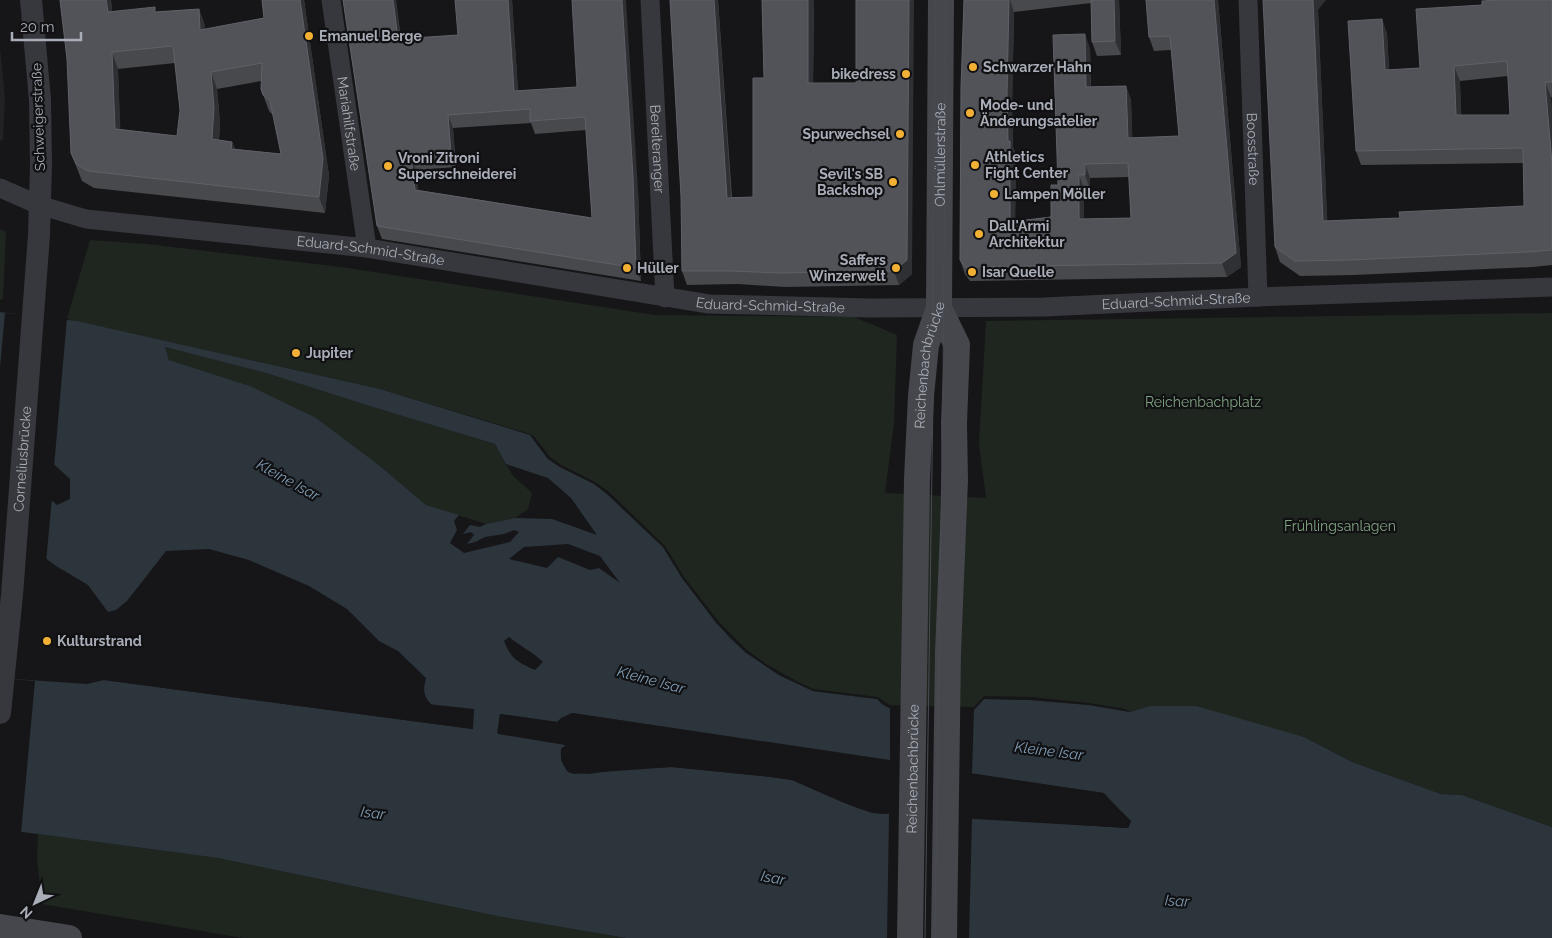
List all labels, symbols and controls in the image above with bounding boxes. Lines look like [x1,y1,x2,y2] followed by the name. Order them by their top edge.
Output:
[12,10,81,42] scale bar
[20,18,55,36] text: 20 m
[319,28,422,44] place label: Emanuel Berge
[303,30,315,42] marker: Emanuel Berge
[983,59,1092,75] place label: Schwarzer Hahn
[967,61,979,73] marker: Schwarzer Hahn
[28,63,48,171] street label: Schweigerstraße
[831,66,896,82] place label: bikedress
[900,68,912,80] marker: bikedress
[334,76,364,172] street label: Mariahilfstraße
[980,97,1098,129] place label: Mode- und Änderungsatelier
[932,102,948,207] street label: Ohlmüllerstraße
[647,104,668,194] street label: Bereiteranger
[964,107,976,119] marker: Mode- und Änderungsatelier
[1244,112,1262,186] street label: Boosstraße
[803,126,891,142] place label: Spurwechsel
[894,128,906,140] marker: Spurwechsel
[985,149,1069,181] place label: Athletics Fight Center
[398,150,516,182] place label: Vroni Zitroni Superschneiderei
[969,159,981,171] marker: Athletics Fight Center
[382,160,394,172] marker: Vroni Zitroni Superschneiderei
[817,166,883,198] place label: Sevil's SB Backshop
[887,176,899,188] marker: Sevil's SB Backshop
[1004,186,1106,202] place label: Lampen Möller
[988,188,1000,200] marker: Lampen Möller
[989,218,1065,250] place label: Dall'Armi Architektur
[973,228,985,240] marker: Dall'Armi Architektur
[296,233,446,269] street label: Eduard-Schmid-Straße
[809,252,887,284] place label: Saffers Winzerwelt
[637,260,679,276] place label: Hüller
[621,262,633,274] marker: Hüller
[890,262,902,274] marker: Saffers Winzerwelt
[982,264,1055,280] place label: Isar Quelle
[966,266,978,278] marker: Isar Quelle
[1101,289,1251,312] street label: Eduard-Schmid-Straße
[695,294,845,315] street label: Eduard-Schmid-Straße
[911,302,947,429] street label: Reichenbachbrücke
[306,345,354,361] place label: Jupiter
[290,347,302,359] marker: Jupiter
[1145,394,1261,410] park label: Reichenbachplatz
[10,406,34,512] street label: Corneliusbrücke
[253,455,323,505] water label: Kleine Isar
[1284,518,1396,534] park label: Frühlingsanlagen
[57,633,142,649] place label: Kulturstrand
[41,635,53,647] marker: Kulturstrand
[615,662,688,698] water label: Kleine Isar
[904,704,922,834] street label: Reichenbachbrücke
[1014,738,1085,764] water label: Kleine Isar
[360,803,387,824] water label: Isar
[759,867,788,889] water label: Isar
[10,878,60,928] north arrow
[1164,891,1191,911] water label: Isar
[17,903,35,922] text: N

